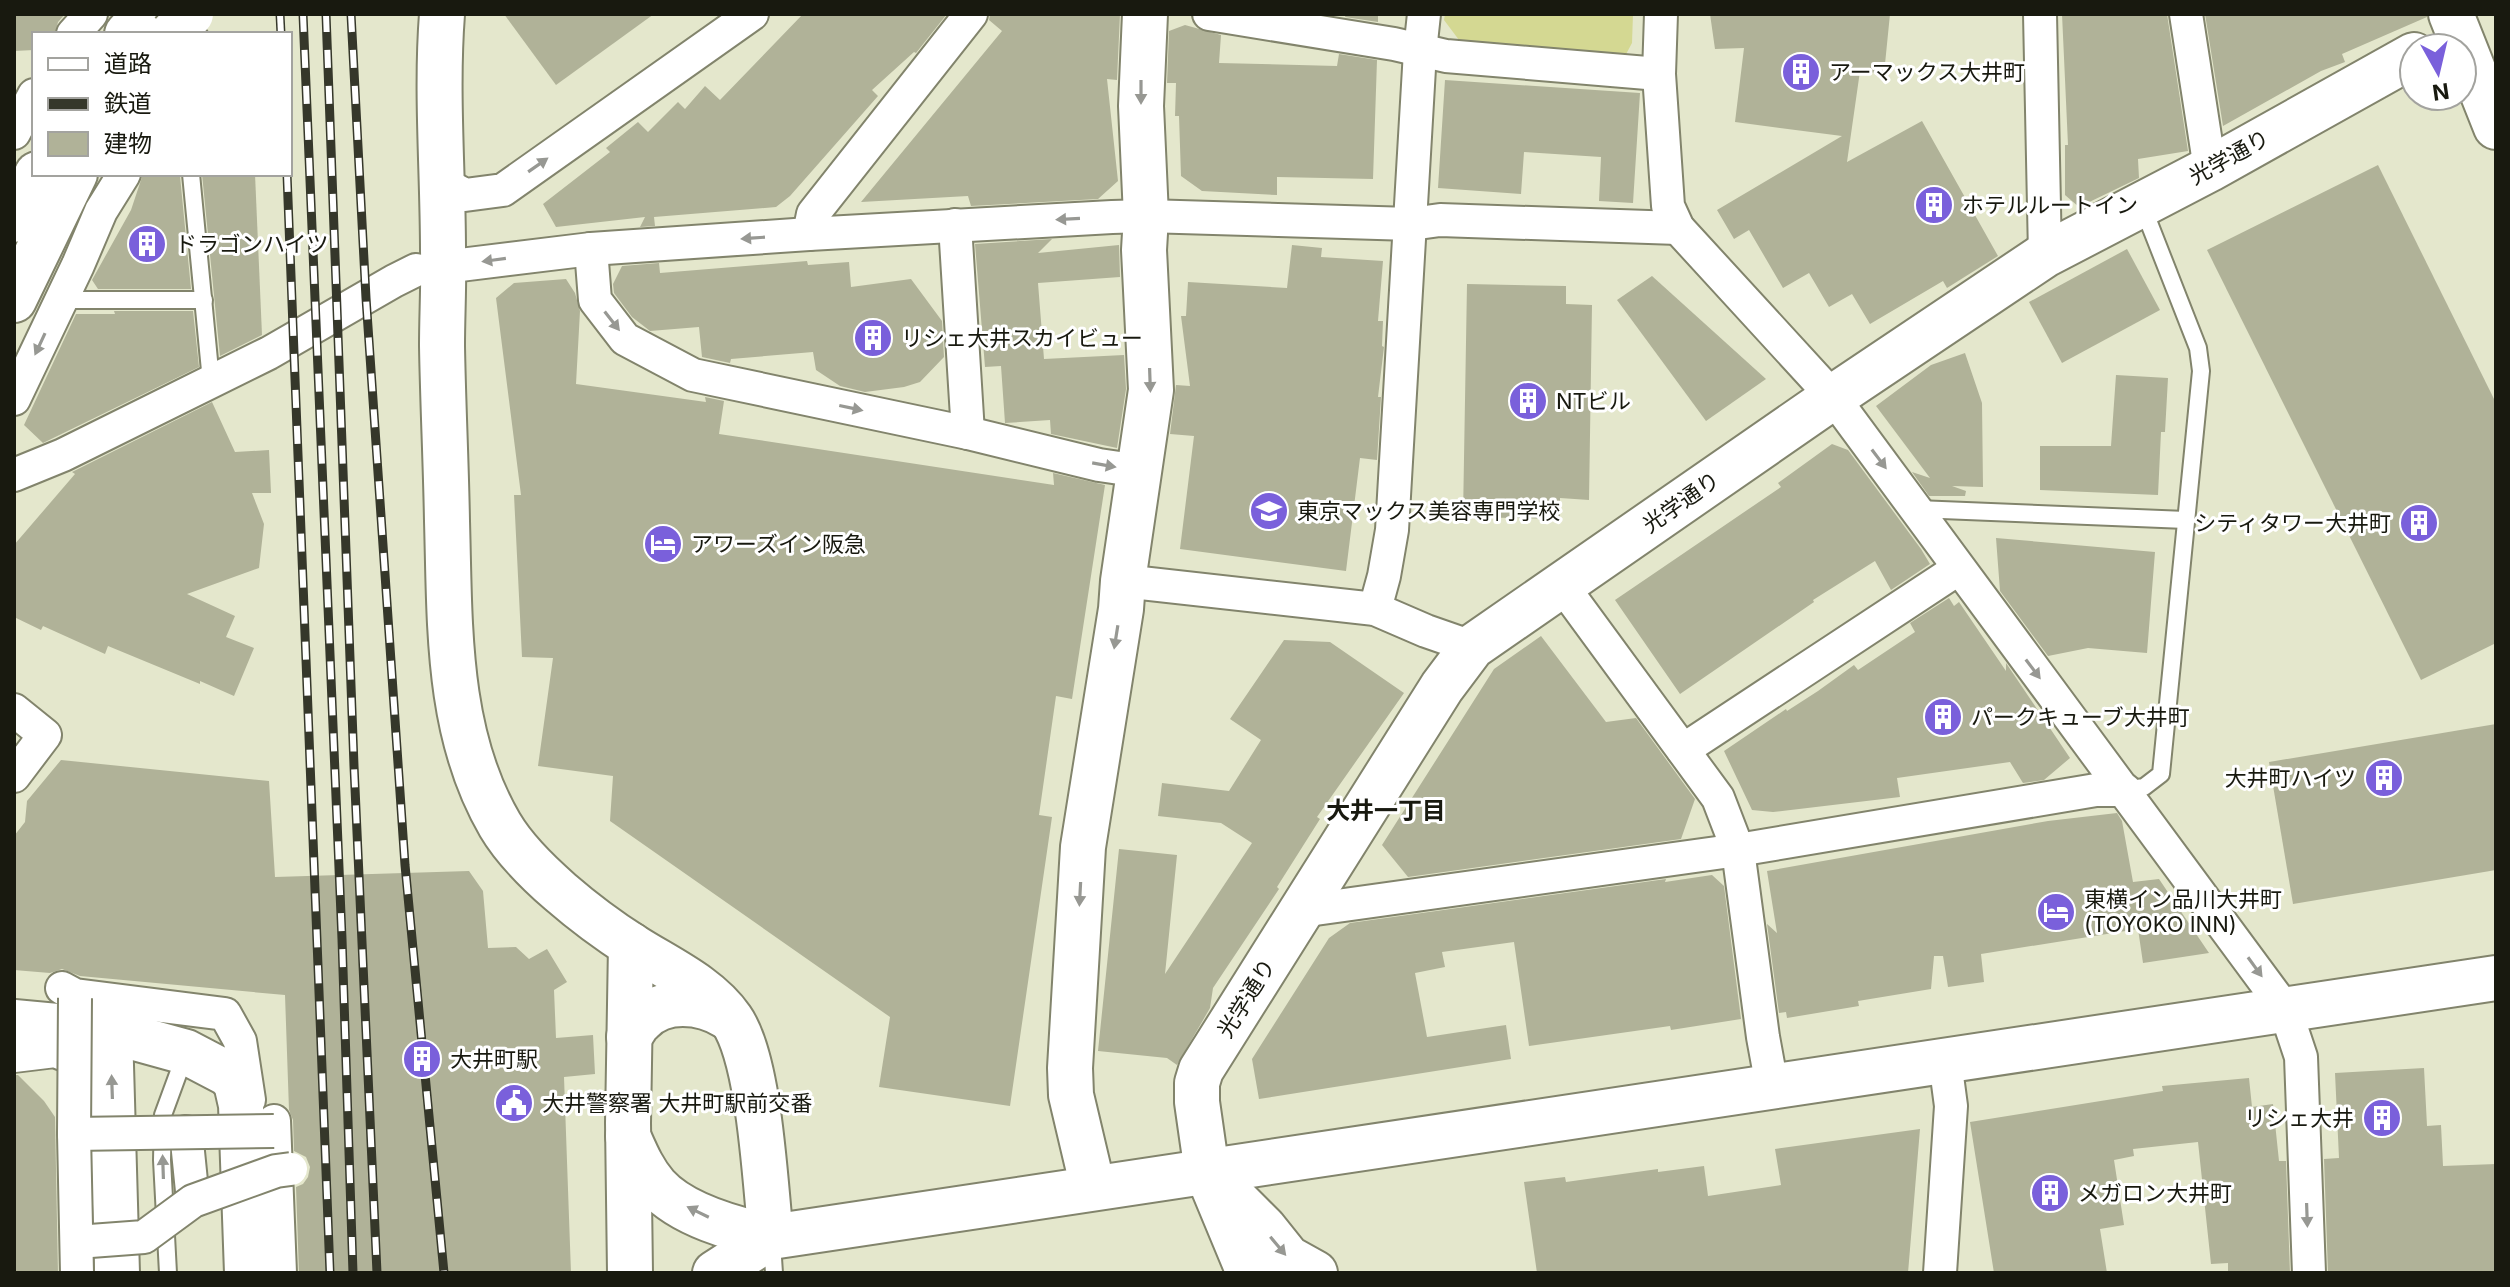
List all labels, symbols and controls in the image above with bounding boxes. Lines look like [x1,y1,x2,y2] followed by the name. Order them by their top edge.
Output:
[32,32,292,176] legend
[2398,32,2478,112] north arrow
[104,49,152,78] text: 道路
[1780,51,1822,93] building icon: アーマックス大井町
[1829,59,2025,85] place label: アーマックス大井町
[2431,78,2451,106] text: N
[1135,80,1147,105] one-way arrow
[104,89,152,118] text: 鉄道
[2184,124,2274,190] street label: 光学通り
[104,129,152,158] text: 建物
[528,158,549,173] one-way arrow
[1913,184,1955,226] building icon: ホテルルートイン
[1962,192,2138,218] place label: ホテルルートイン
[1055,213,1080,226] one-way arrow
[126,223,168,265] building icon: ドラゴンハイツ
[175,231,329,257] place label: ドラゴンハイツ
[740,232,765,245] one-way arrow
[481,254,506,267] one-way arrow
[603,311,619,331] one-way arrow
[852,317,894,359] building icon: リシェ大井スカイビュー
[901,325,1143,351] place label: リシェ大井スカイビュー
[33,332,47,356] one-way arrow
[1144,367,1156,393] one-way arrow
[1507,380,1549,422] building icon: NTビル
[1556,388,1631,414] place label: NTビル
[838,402,863,415] one-way arrow
[1871,449,1887,470] one-way arrow
[1092,460,1117,472] one-way arrow
[1637,466,1725,538] street label: 光学通り
[1248,490,1290,532] school or university icon: 東京マックス美容専門学校
[1297,498,1560,524] place label: 東京マックス美容専門学校
[2398,502,2440,544] building icon: シティタワー大井町
[2194,510,2391,536] place label: シティタワー大井町
[642,523,684,565] hotel icon: アワーズイン阪急
[691,531,866,557] place label: アワーズイン阪急
[1110,625,1122,650] one-way arrow
[2025,658,2041,679] one-way arrow
[1922,696,1964,738] building icon: パークキューブ大井町
[1971,704,2190,730] place label: パークキューブ大井町
[2363,757,2405,799] building icon: 大井町ハイツ
[2224,765,2356,791] place label: 大井町ハイツ
[1326,796,1446,825] district label: 大井一丁目
[1073,882,1086,907] one-way arrow
[2084,886,2282,937] place label: 東横イン品川大井町 (TOYOKO INN)
[2035,891,2077,933] hotel icon: 東横イン品川大井町 (TOYOKO INN)
[1212,954,1280,1042] street label: 光学通り
[2247,957,2262,978] one-way arrow
[401,1038,443,1080] building icon: 大井町駅
[450,1046,538,1072] place label: 大井町駅
[106,1074,118,1099] one-way arrow
[493,1082,535,1124] public building icon: 大井警察署 大井町駅前交番
[542,1090,812,1116] place label: 大井警察署 大井町駅前交番
[2361,1097,2403,1139] building icon: リシェ大井
[2244,1105,2354,1131] place label: リシェ大井
[156,1154,169,1179] one-way arrow
[2029,1172,2071,1214] building icon: メガロン大井町
[2078,1180,2232,1206] place label: メガロン大井町
[2301,1203,2314,1228] one-way arrow
[686,1205,709,1219] one-way arrow
[1269,1235,1286,1255] one-way arrow

